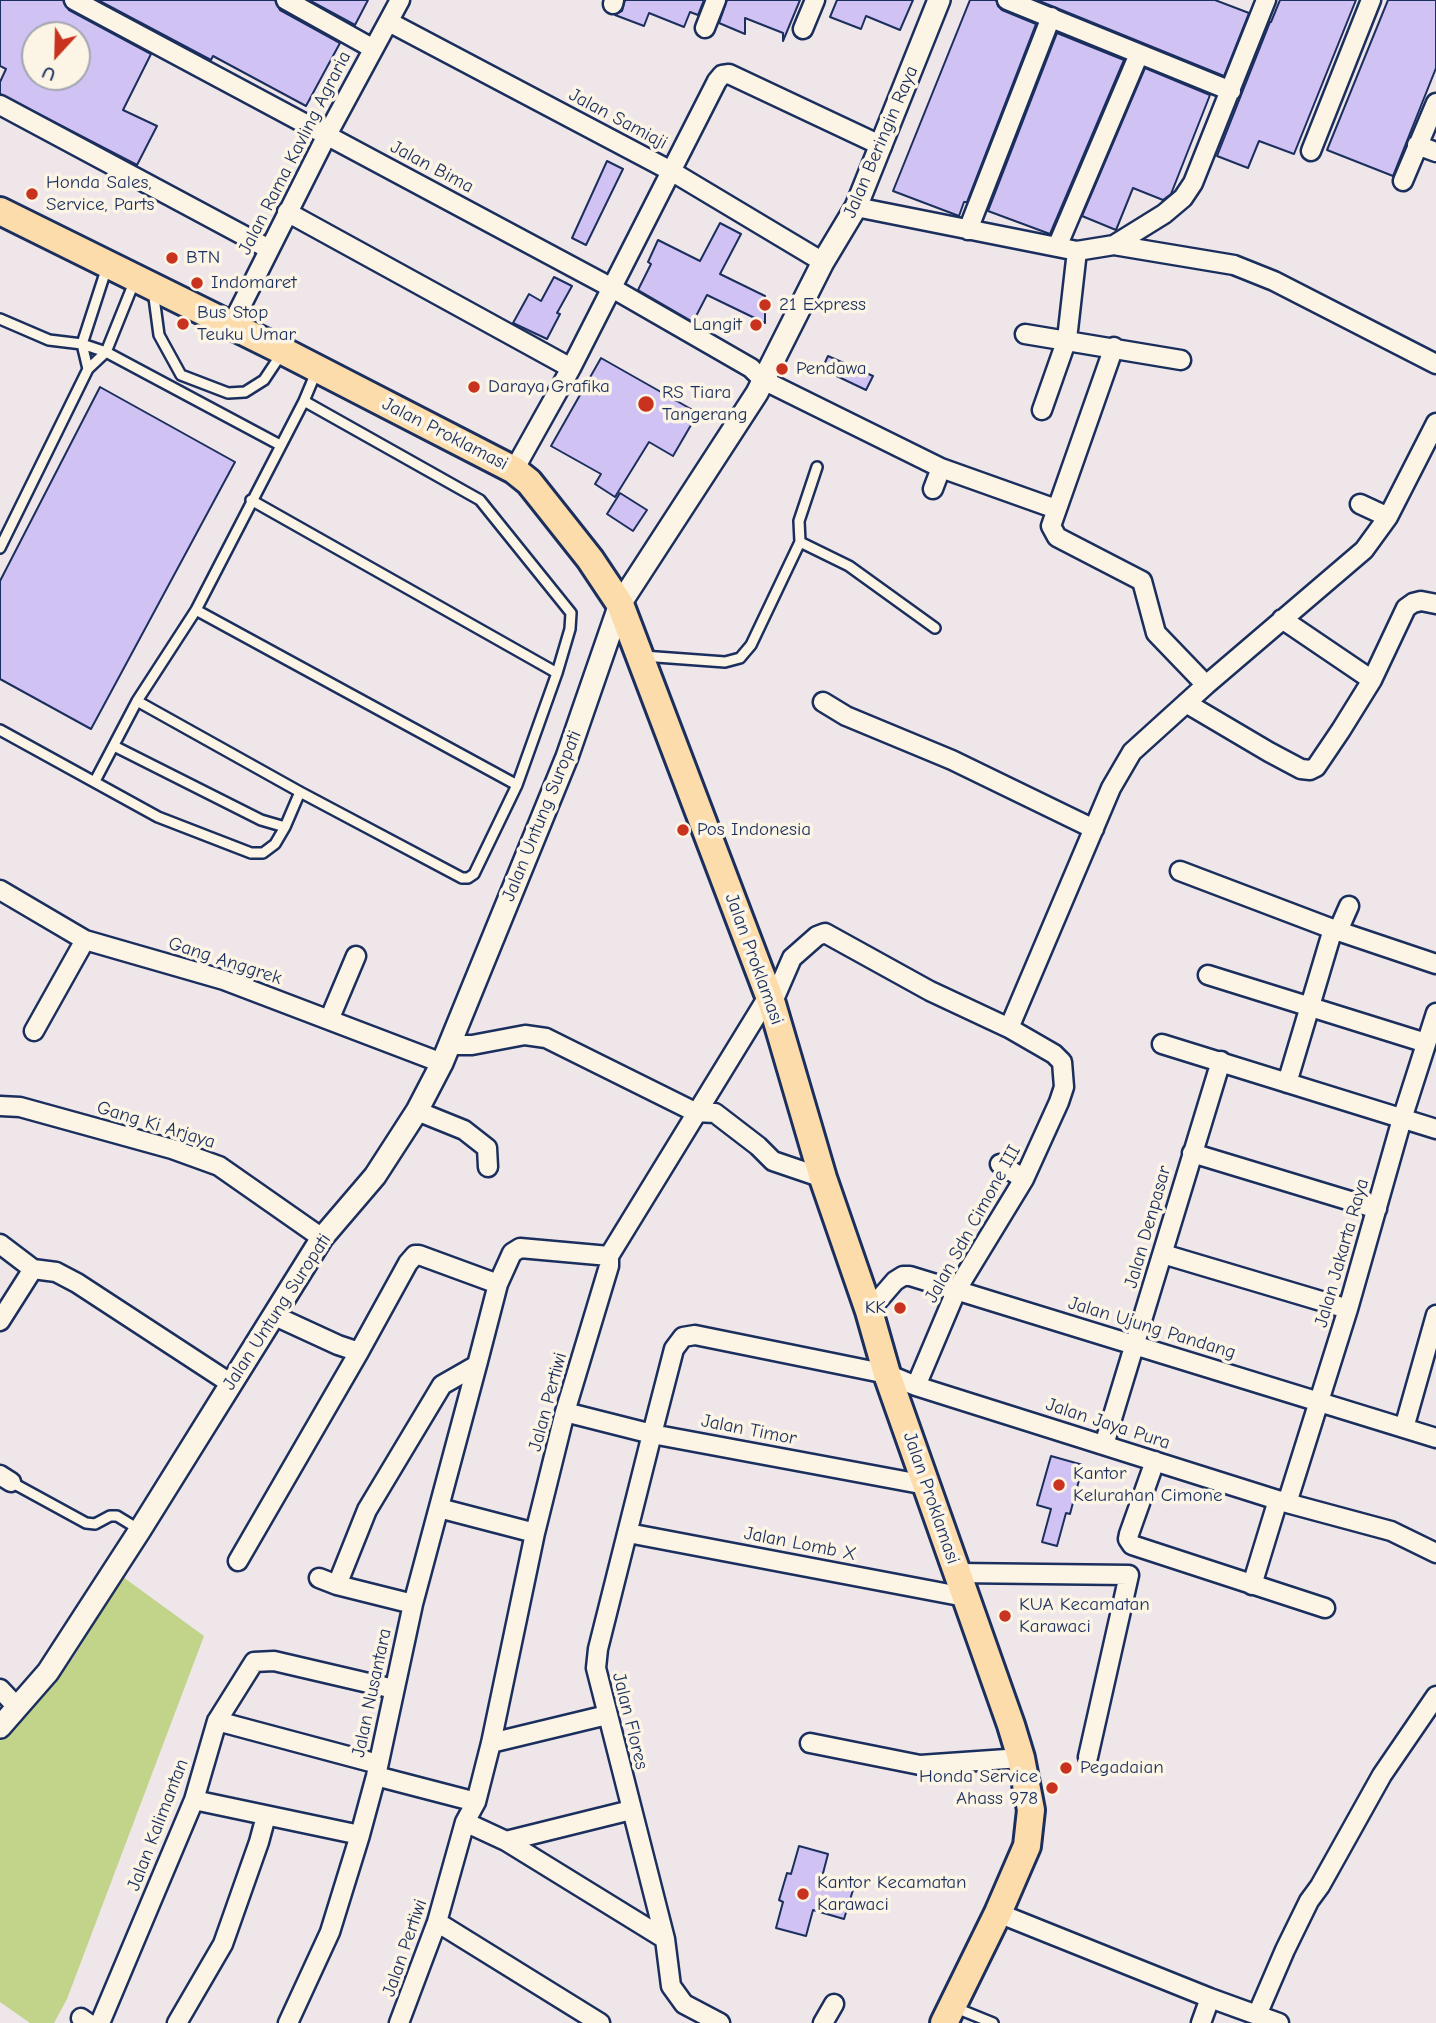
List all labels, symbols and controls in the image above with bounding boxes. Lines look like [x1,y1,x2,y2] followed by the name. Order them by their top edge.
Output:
[21,21,91,91] north arrow
[234,47,356,259] street label: Jalan Rama Kavling Agraria
[39,61,59,86] text: U
[839,62,923,222] street label: Jalan Beringin Raya
[565,84,671,154] street label: Jalan Samiaji
[387,136,477,198] street label: Jalan Bima
[46,172,154,216] place label: Honda Sales, Service, Parts
[24,186,40,202] marker: Honda Sales, Service, Parts
[186,247,220,269] place label: BTN
[164,250,180,266] marker: BTN
[211,272,297,294] place label: Indomaret
[189,275,205,291] marker: Indomaret
[779,294,866,316] place label: 21 Express
[757,297,773,313] marker: 21 Express
[197,302,296,346] place label: Bus Stop Teuku Umar
[693,314,742,336] place label: Langit
[175,316,191,332] marker: Bus Stop Teuku Umar
[748,317,764,333] marker: Langit
[796,358,867,380] place label: Pendawa
[774,361,790,377] marker: Pendawa
[488,376,610,398] place label: Daraya Grafika
[466,379,482,395] marker: Daraya Grafika
[662,382,748,426] place label: RS Tiara Tangerang
[378,392,512,476] street label: Jalan Proklamasi
[636,394,656,414] marker: RS Tiara Tangerang
[497,727,587,905] street label: Jalan Untung Suropati
[697,819,811,841] place label: Pos Indonesia
[675,822,691,838] marker: Pos Indonesia
[720,890,788,1028] street label: Jalan Proklamasi
[165,932,285,990] street label: Gang Anggrek
[94,1096,218,1154] street label: Gang Ki Arjaya
[920,1141,1026,1307] street label: Jalan Sdn Cimone III
[1120,1163,1176,1291] street label: Jalan Denpasar
[1310,1176,1374,1330] street label: Jalan Jakarta Raya
[218,1229,336,1395] street label: Jalan Untung Suropati
[1065,1292,1239,1364] street label: Jalan Ujung Pandang
[865,1297,886,1319] place label: KK
[892,1300,908,1316] marker: KK
[524,1350,572,1454] street label: Jalan Pertiwi
[1043,1393,1173,1455] street label: Jalan Jaya Pura
[699,1410,799,1450] street label: Jalan Timor
[898,1429,964,1567] street label: Jalan Proklamasi
[1073,1463,1223,1507] place label: Kantor Kelurahan Cimone
[1051,1477,1067,1493] marker: Kantor Kelurahan Cimone
[742,1522,858,1566] street label: Jalan Lomb X
[1019,1594,1150,1638] place label: KUA Kecamatan Karawaci
[997,1608,1013,1624] marker: KUA Kecamatan Karawaci
[347,1626,397,1760] street label: Jalan Nusantara
[607,1670,653,1772] street label: Jalan Flores
[122,1756,194,1894] street label: Jalan Kalimantan
[1080,1757,1164,1779] place label: Pegadaian
[1058,1760,1074,1776] marker: Pegadaian
[919,1766,1038,1810] place label: Honda Service Ahass 978
[1044,1780,1060,1796] marker: Honda Service Ahass 978
[817,1872,967,1916] place label: Kantor Kecamatan Karawaci
[795,1886,811,1902] marker: Kantor Kecamatan Karawaci
[378,1896,432,2000] street label: Jalan Pertiwi

